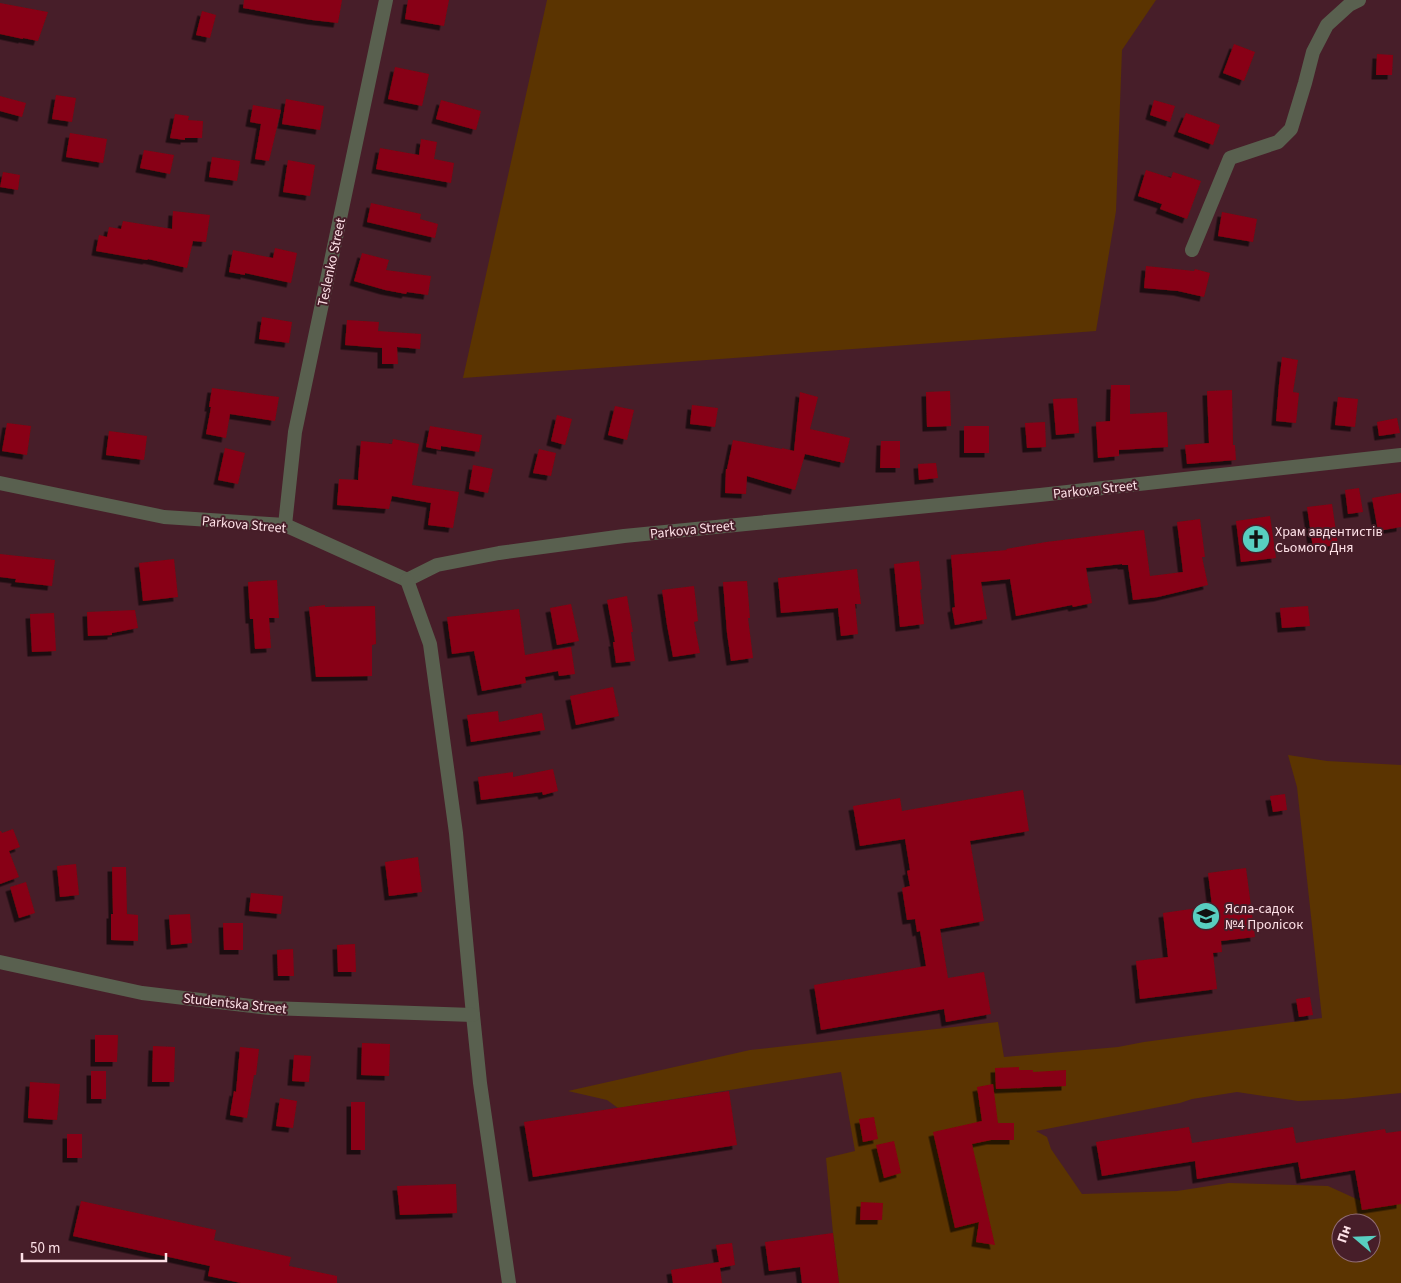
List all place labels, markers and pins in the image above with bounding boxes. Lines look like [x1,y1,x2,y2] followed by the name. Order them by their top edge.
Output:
[1275,522,1383,558] place label: Храм авдентистів Сьомого Дня
[1241,524,1271,554] church icon: Храм авдентистів Сьомого Дня
[1225,899,1303,935] place label: Ясла-садок №4 Пролісок
[1191,901,1221,931] school or university icon: Ясла-садок №4 Пролісок

